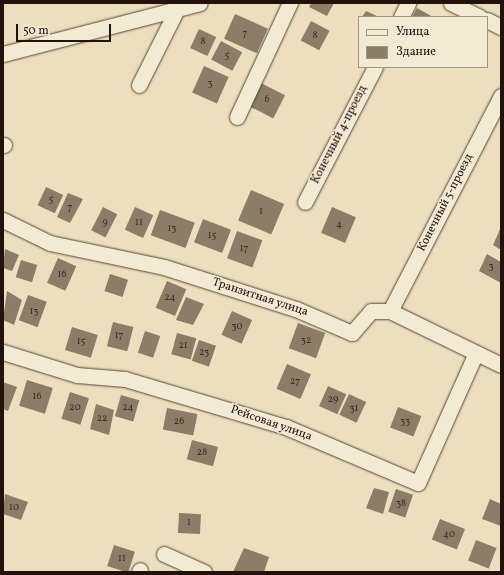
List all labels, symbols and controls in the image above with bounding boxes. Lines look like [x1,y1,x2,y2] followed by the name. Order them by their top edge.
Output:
[18,16,113,42] scale bar
[358,16,488,68] legend
[23,23,49,39] text: 50 m
[396,24,429,40] text: Улица
[243,28,247,40] house number: 7
[312,30,318,42] house number: 8
[200,36,206,48] house number: 8
[396,44,436,60] text: Здание
[225,50,229,62] house number: 5
[207,78,213,90] house number: 3
[309,83,371,187] street label: Конечный 4-проезд
[264,94,270,106] house number: 6
[415,152,477,254] street label: Конечный 5-проезд
[49,194,53,206] house number: 5
[68,202,72,214] house number: 7
[259,206,263,218] house number: 1
[102,217,108,229] house number: 9
[135,217,143,229] house number: 11
[336,219,342,231] house number: 4
[167,223,177,235] house number: 13
[208,230,216,242] house number: 15
[240,243,248,255] house number: 17
[488,261,494,273] house number: 3
[58,269,66,281] house number: 16
[210,276,310,320] street label: Транзитная улица
[164,292,176,304] house number: 24
[29,306,39,318] house number: 13
[232,321,242,333] house number: 30
[115,330,123,342] house number: 17
[301,335,311,347] house number: 32
[77,336,85,348] house number: 15
[178,340,188,352] house number: 21
[199,347,209,359] house number: 23
[290,376,300,388] house number: 27
[33,391,41,403] house number: 16
[328,394,338,406] house number: 29
[69,402,81,414] house number: 20
[122,402,134,414] house number: 24
[228,403,314,445] street label: Рейсовая улица
[349,403,359,415] house number: 31
[97,413,107,425] house number: 22
[174,416,184,428] house number: 26
[400,416,410,428] house number: 33
[197,447,207,459] house number: 28
[396,498,406,510] house number: 38
[9,502,19,514] house number: 10
[187,517,191,529] house number: 1
[443,529,455,541] house number: 40
[118,553,126,565] house number: 11

